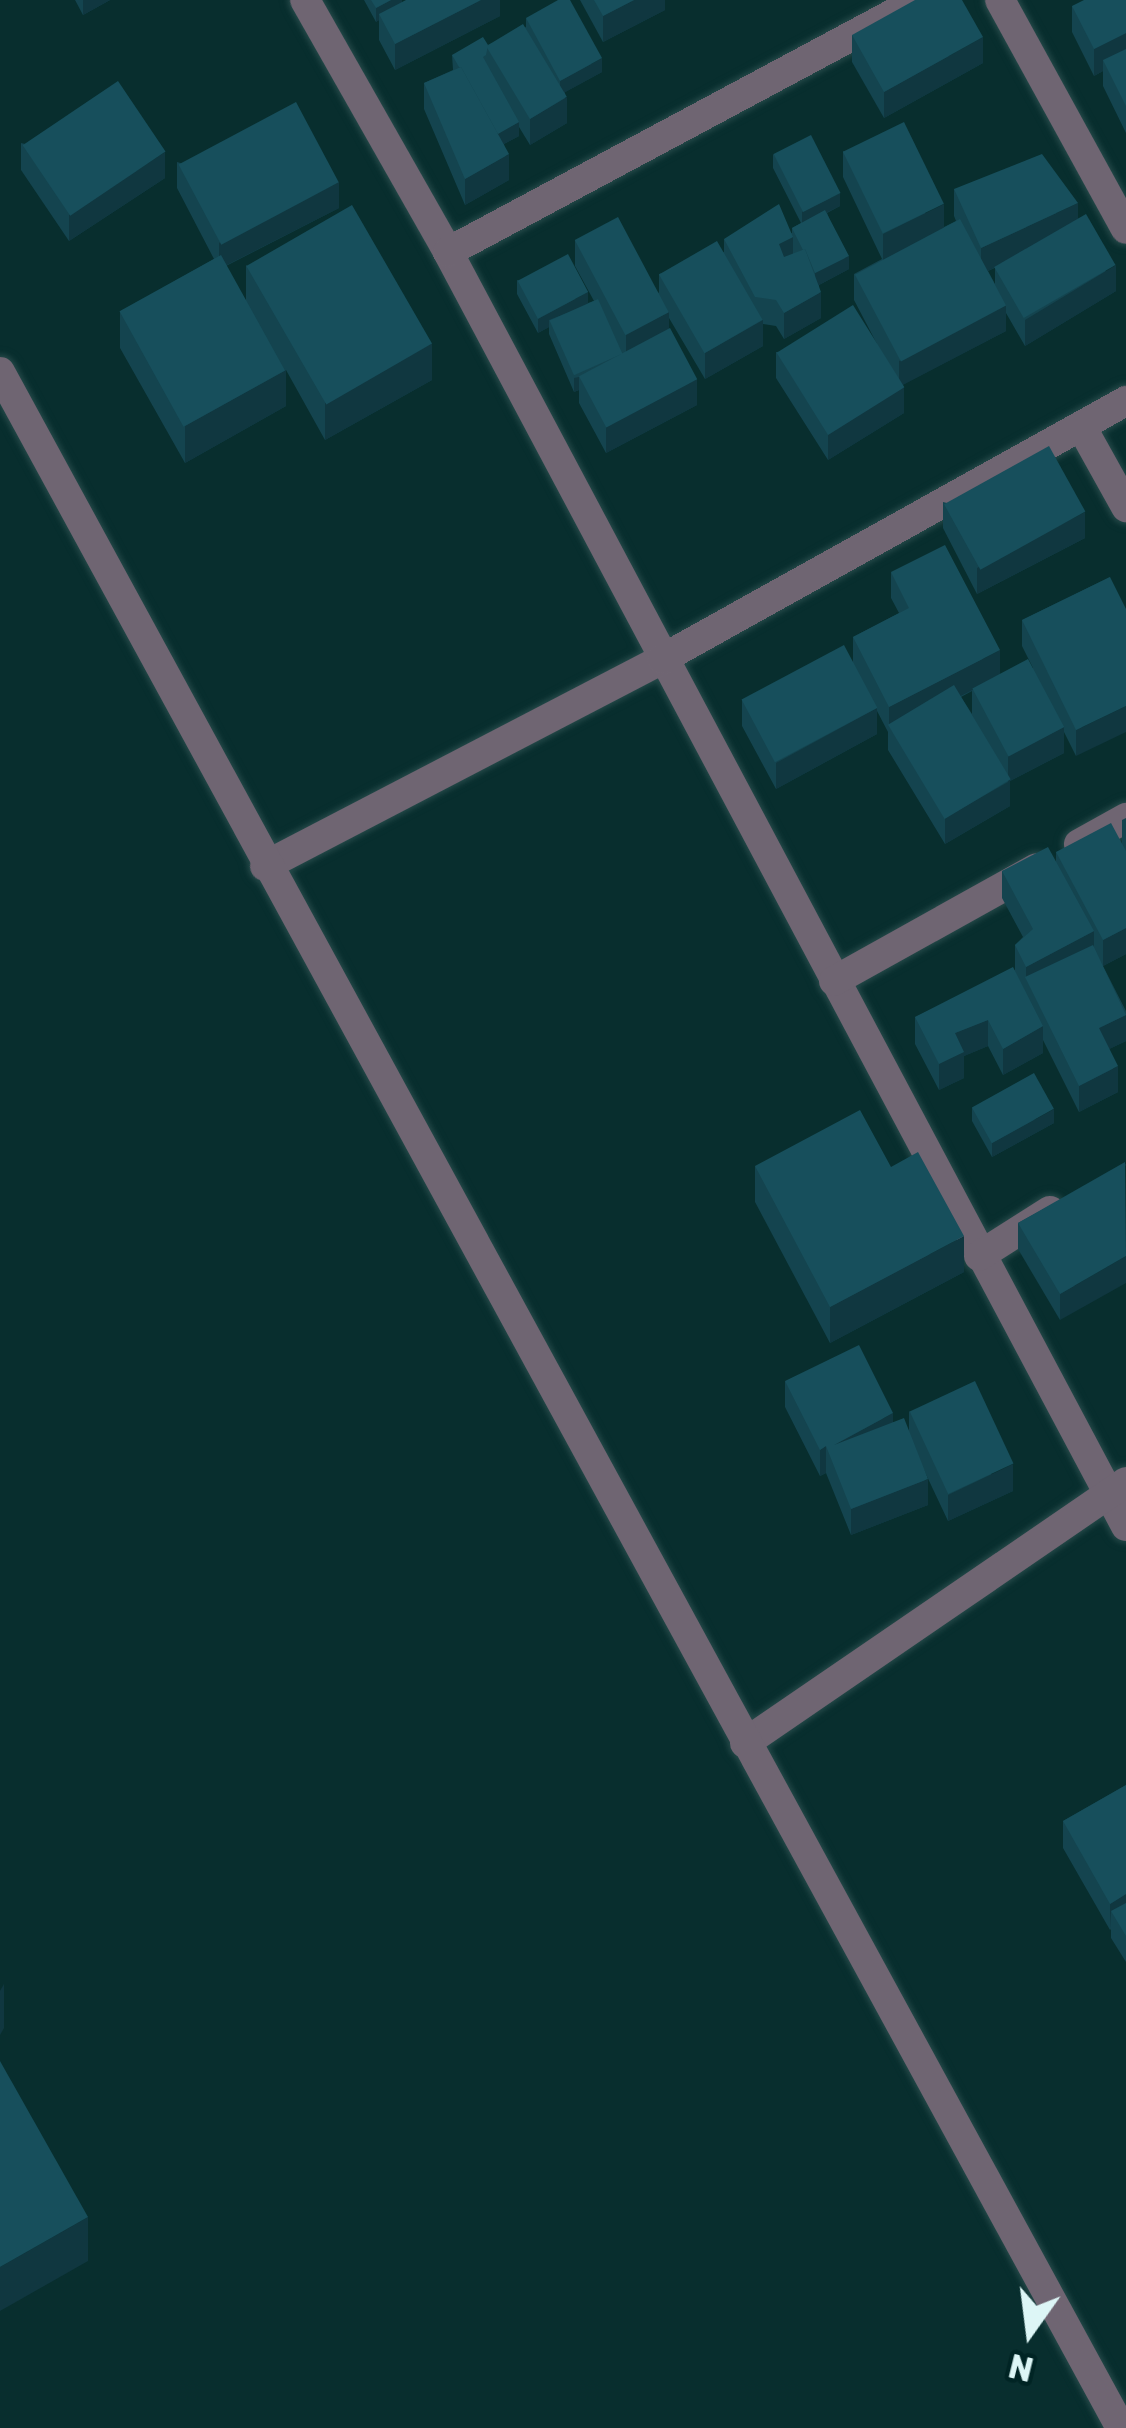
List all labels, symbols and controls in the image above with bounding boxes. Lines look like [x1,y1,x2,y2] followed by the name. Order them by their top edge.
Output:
[970,2272,1090,2392] north arrow
[1005,2346,1037,2389] text: N

